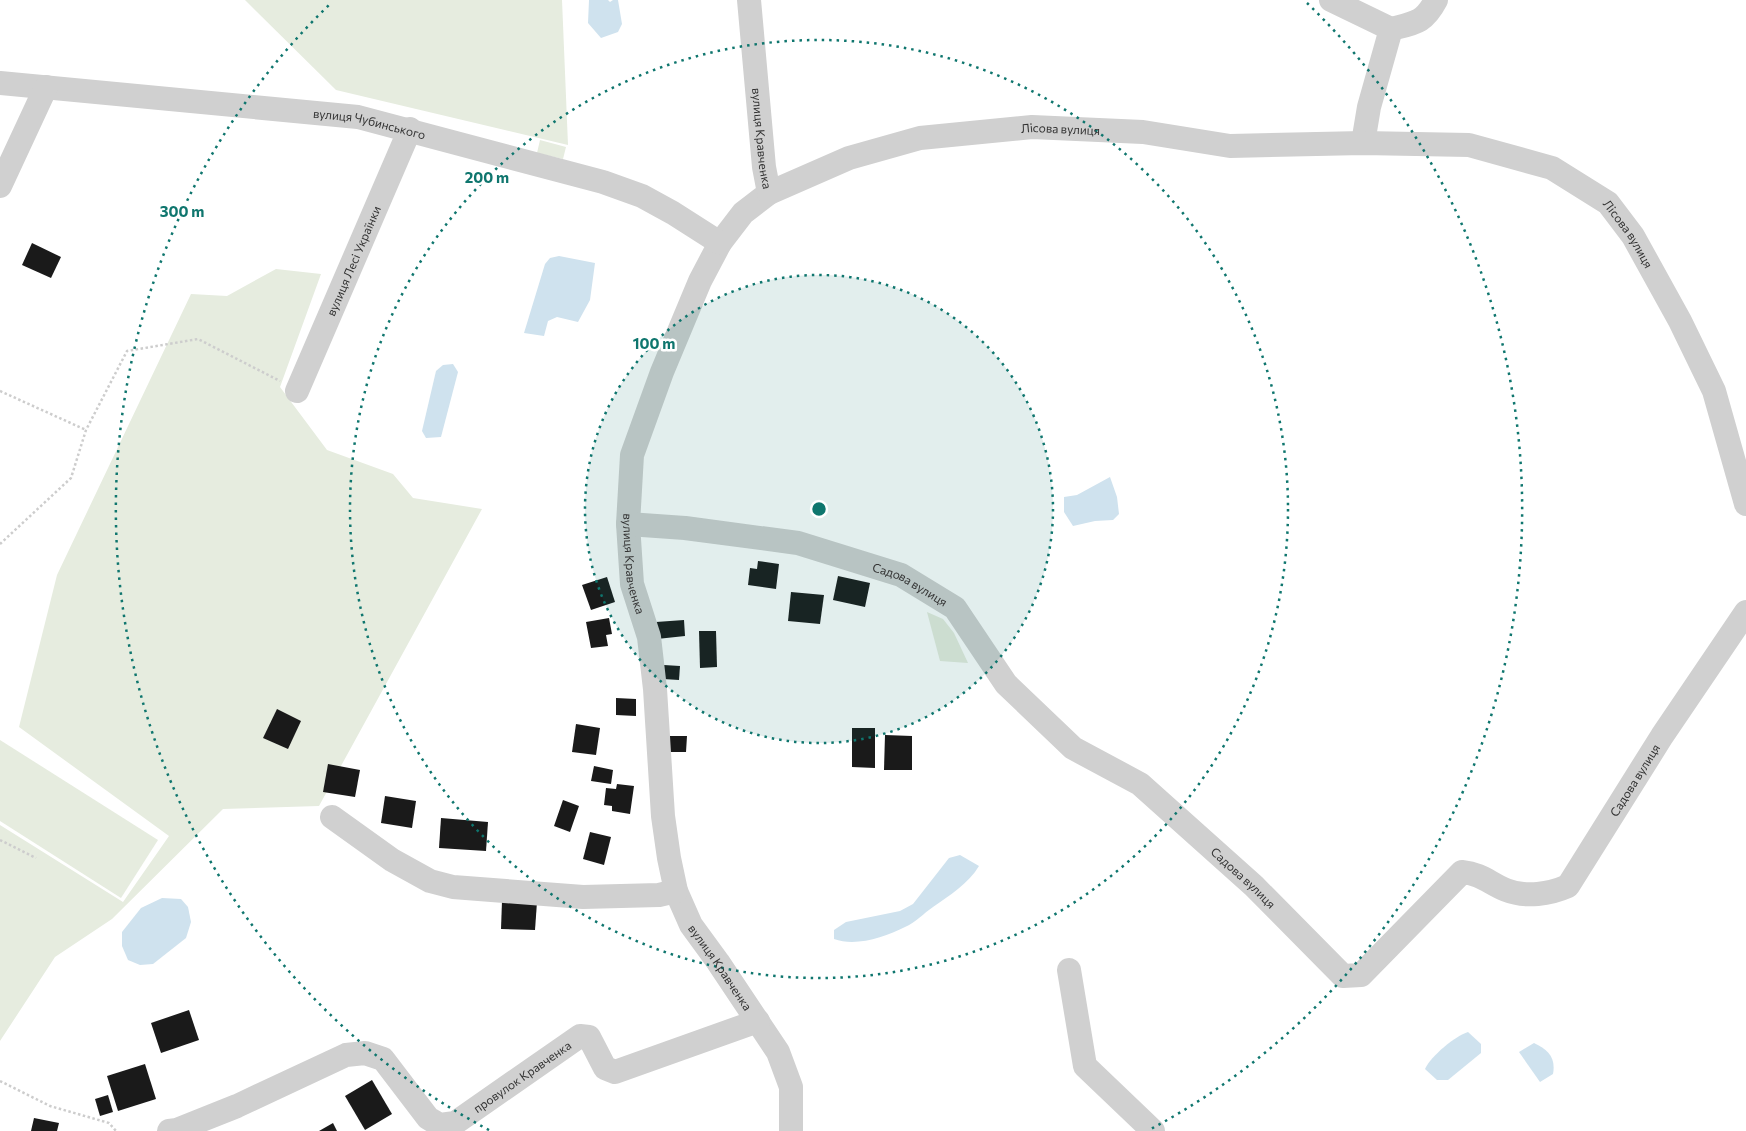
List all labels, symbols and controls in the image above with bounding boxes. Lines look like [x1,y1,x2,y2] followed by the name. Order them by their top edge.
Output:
[750,87,775,190] street label: вулиця Кравченка
[313,106,427,142] street label: вулиця Чубинського
[1020,120,1100,137] street label: Лісова вулиця
[465,168,509,186] text: 200 m
[1601,197,1656,270] street label: Лісова вулиця
[160,202,204,220] text: 300 m
[323,203,383,318] street label: вулиця Лесі Українки
[633,334,675,352] text: 100 m
[810,500,828,518] centre of rings
[621,513,648,616] street label: вулиця Кравченка
[871,560,950,609] street label: Садова вулиця
[1606,741,1662,819] street label: Садова вулиця
[1208,844,1279,911] street label: Садова вулиця
[686,922,755,1013] street label: вулиця Кравченка
[470,1037,574,1115] street label: провулок Кравченка

